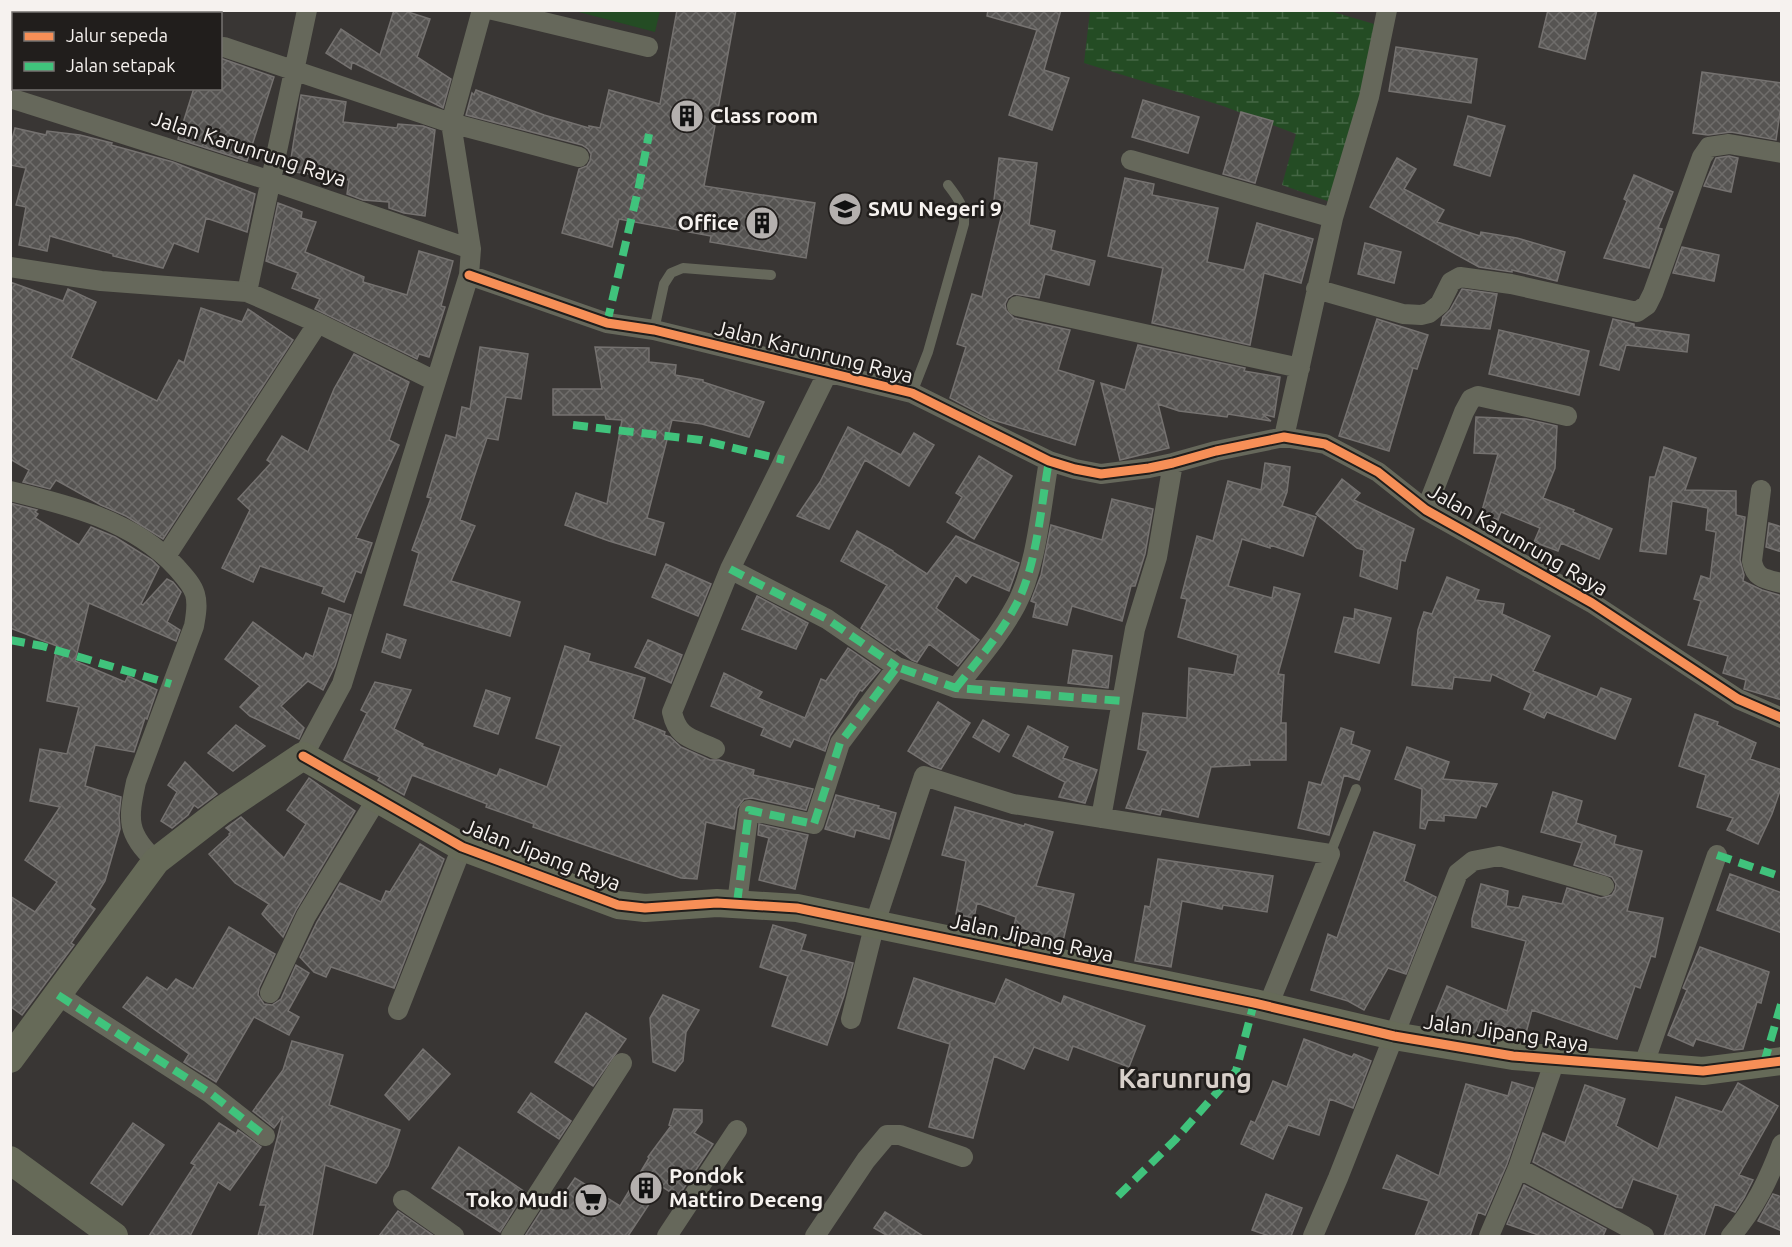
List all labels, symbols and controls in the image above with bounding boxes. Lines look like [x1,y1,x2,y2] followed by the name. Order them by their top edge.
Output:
[12,12,222,90] legend
[66,25,168,45] text: Jalur sepeda
[66,55,175,75] text: Jalan setapak
[669,98,705,134] building icon: Class room
[710,103,818,127] place label: Class room
[149,105,350,191] street label: Jalan Karunrung Raya
[827,191,863,227] school or university icon: SMU Negeri 9
[868,196,1002,220] place label: SMU Negeri 9
[744,205,780,241] building icon: Office
[677,210,739,234] place label: Office
[713,315,916,387] street label: Jalan Karunrung Raya
[1424,478,1613,600] street label: Jalan Karunrung Raya
[460,813,624,895] street label: Jalan Jipang Raya
[948,908,1116,966] street label: Jalan Jipang Raya
[1422,1009,1590,1055] street label: Jalan Jipang Raya
[1118,1063,1252,1093] district label: Karunrung
[669,1163,823,1211] place label: Pondok Mattiro Deceng
[628,1170,664,1206] building icon: Pondok Mattiro Deceng
[573,1182,609,1218] supermarket icon: Toko Mudi
[466,1187,568,1211] place label: Toko Mudi

